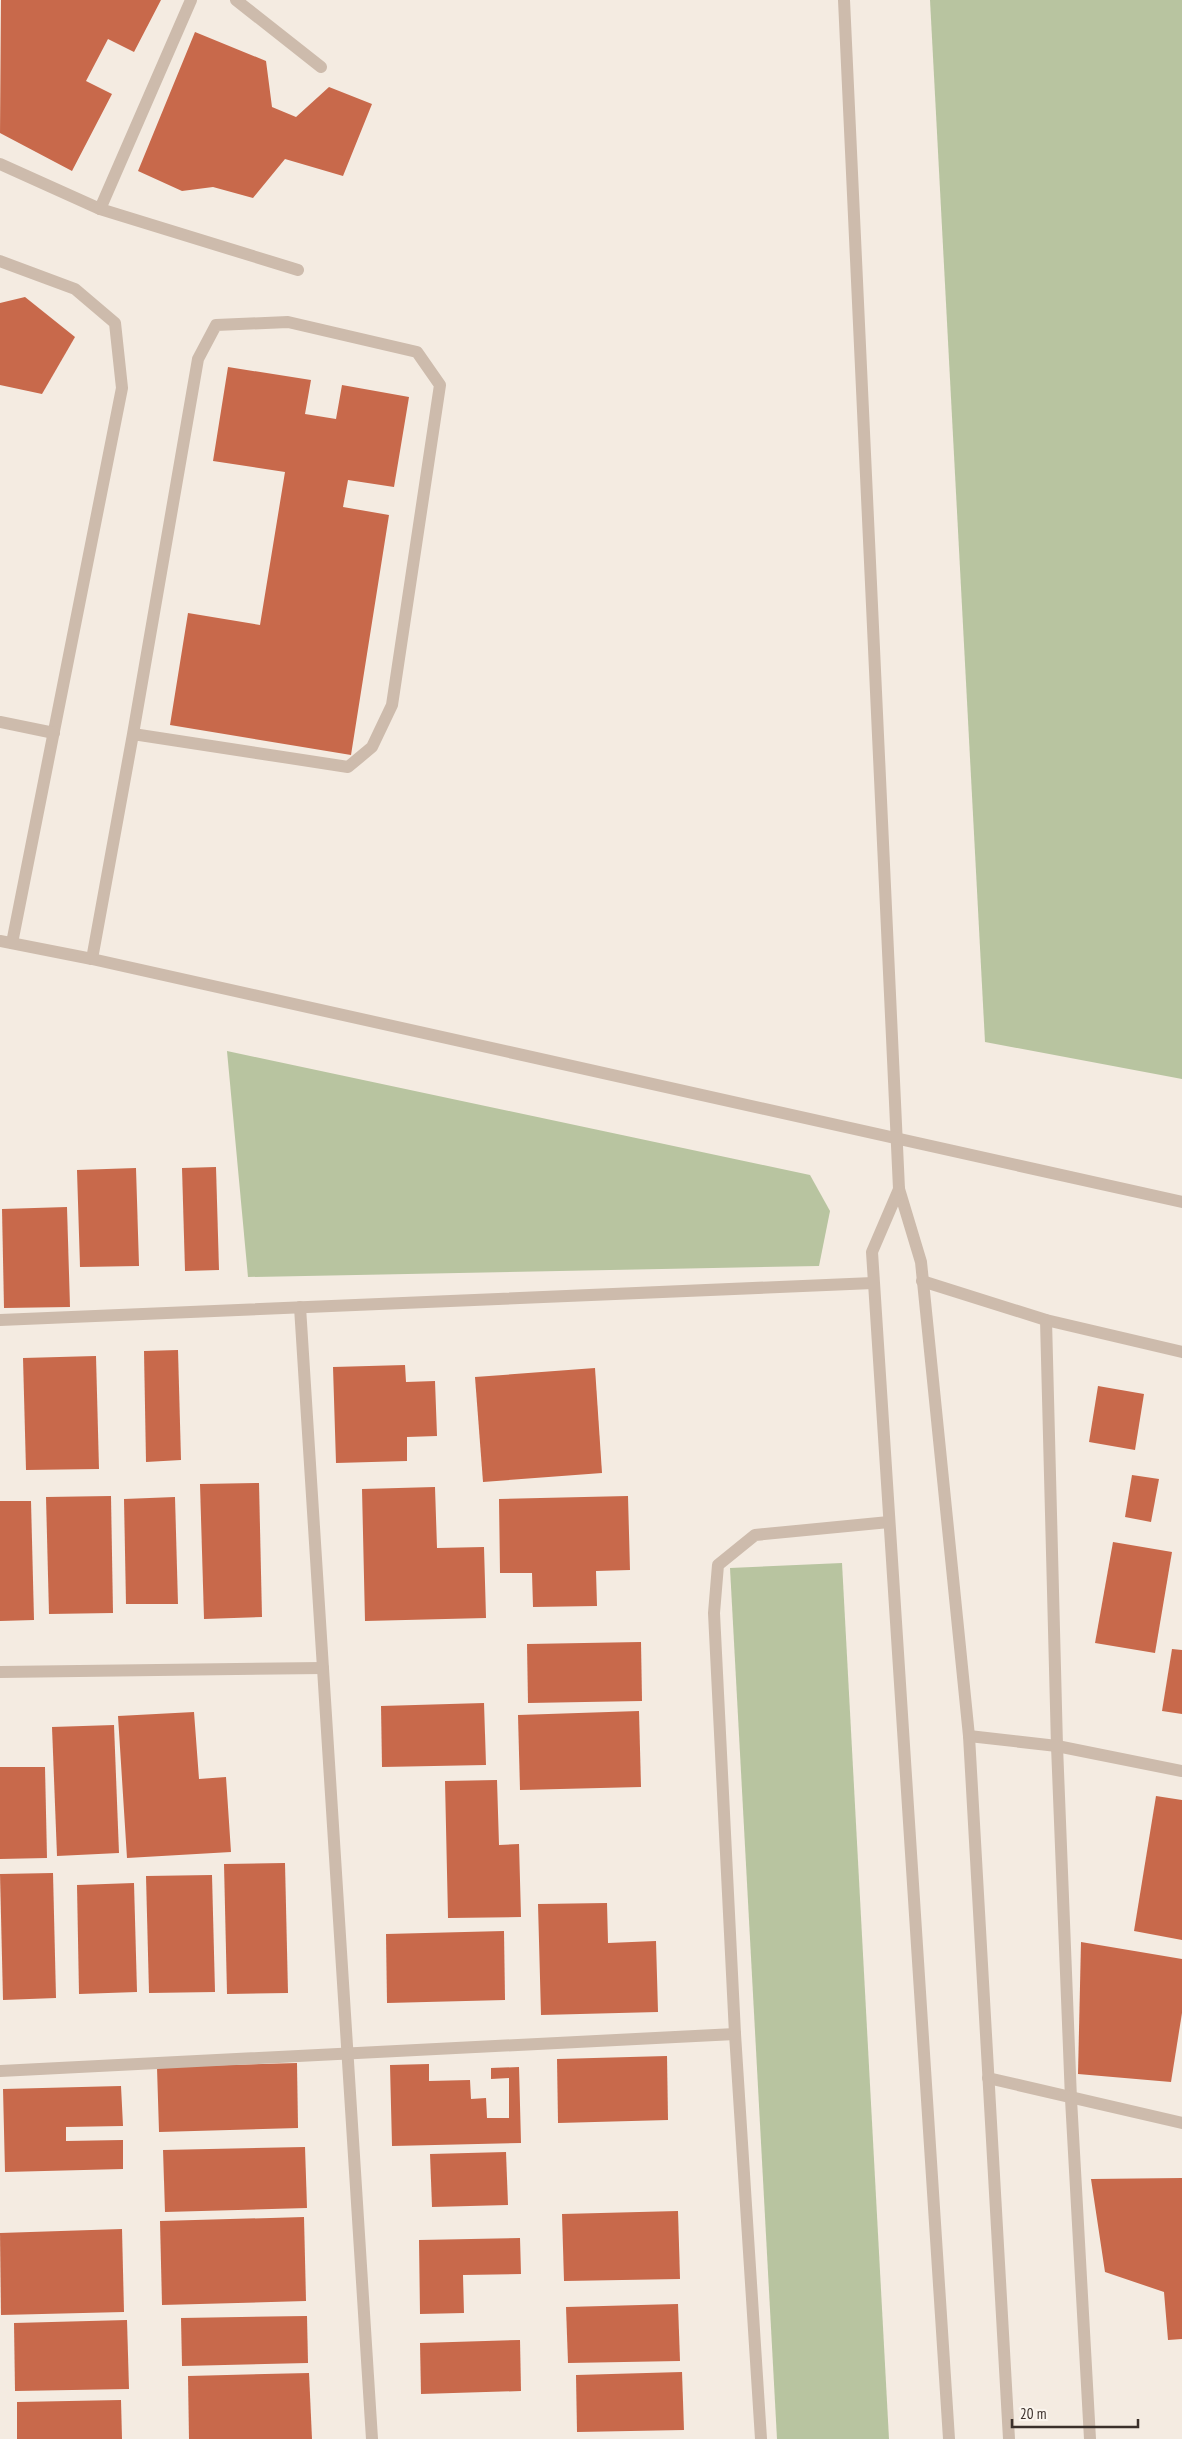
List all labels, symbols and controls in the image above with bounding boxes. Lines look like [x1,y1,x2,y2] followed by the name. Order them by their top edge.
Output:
[1012,2396,1138,2428] scale bar
[1020,2404,1046,2423] text: 20 m

